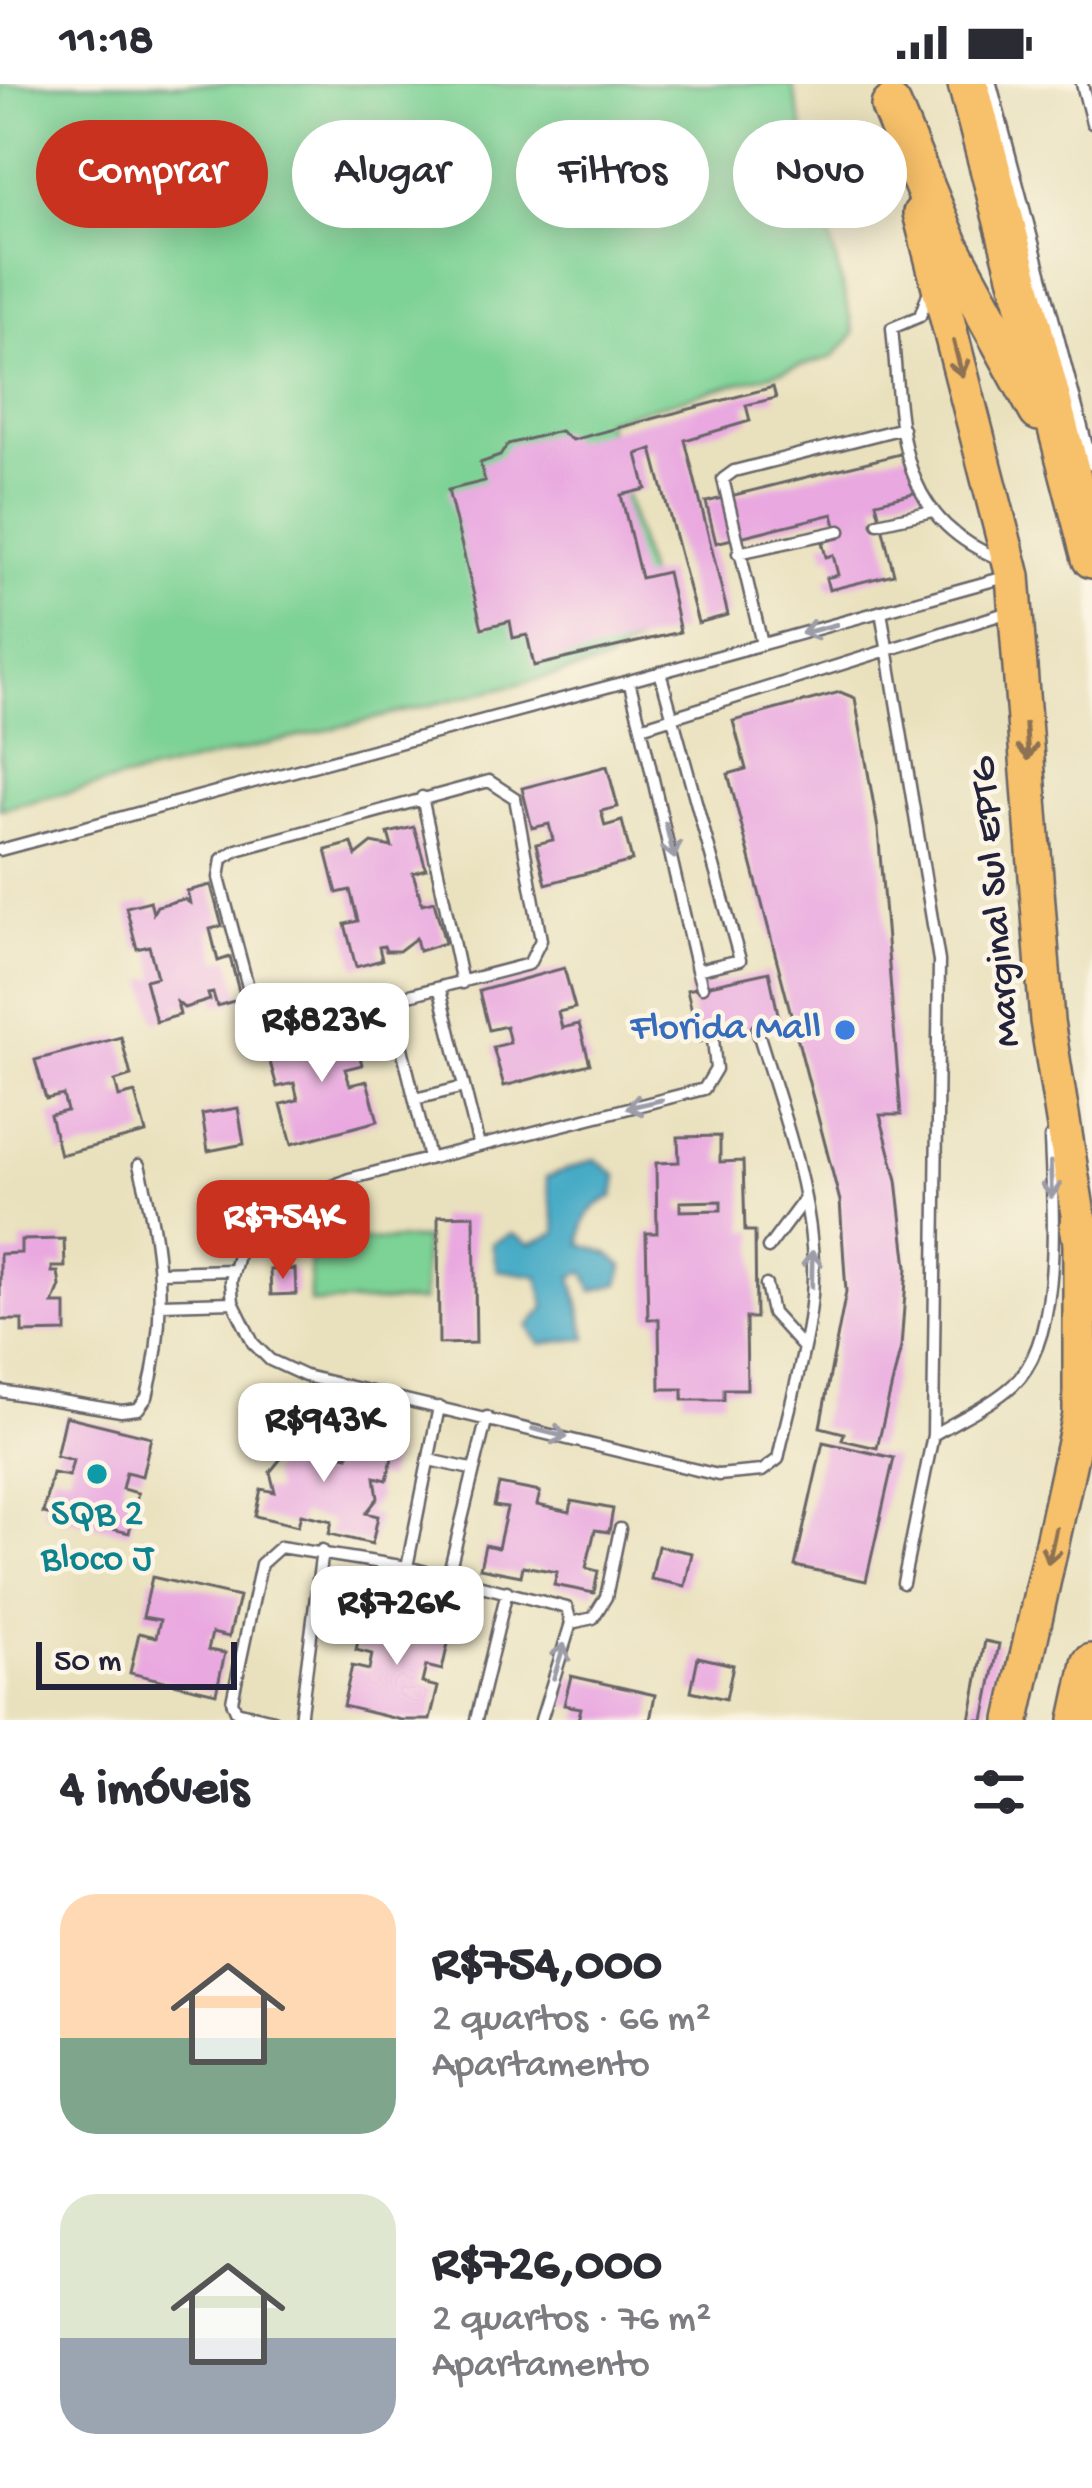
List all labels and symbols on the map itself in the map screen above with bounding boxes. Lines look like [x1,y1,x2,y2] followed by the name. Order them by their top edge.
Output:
[948,340,970,378] one-way arrow
[800,619,838,641] one-way arrow
[1015,722,1038,761] one-way arrow
[962,754,1034,1049] street label: Marginal Sul EPTG
[660,821,682,859] one-way arrow
[224,983,420,1085] pin: R$823K
[629,1007,821,1053] place label: Florida Mall
[832,1017,858,1043] marker: Florida Mall
[626,1094,664,1117] one-way arrow
[1040,1160,1063,1199] one-way arrow
[185,1180,381,1282] pin: R$754K
[801,1250,823,1289] one-way arrow
[226,1383,422,1485] pin: R$943K
[530,1423,568,1445] one-way arrow
[84,1461,110,1487] marker: SQB 2 Bloco J
[40,1493,155,1584] place label: SQB 2 Bloco J
[1040,1525,1062,1564] one-way arrow
[299,1566,495,1668] pin: R$726K
[36,1636,237,1689] scale bar
[549,1642,571,1680] one-way arrow

